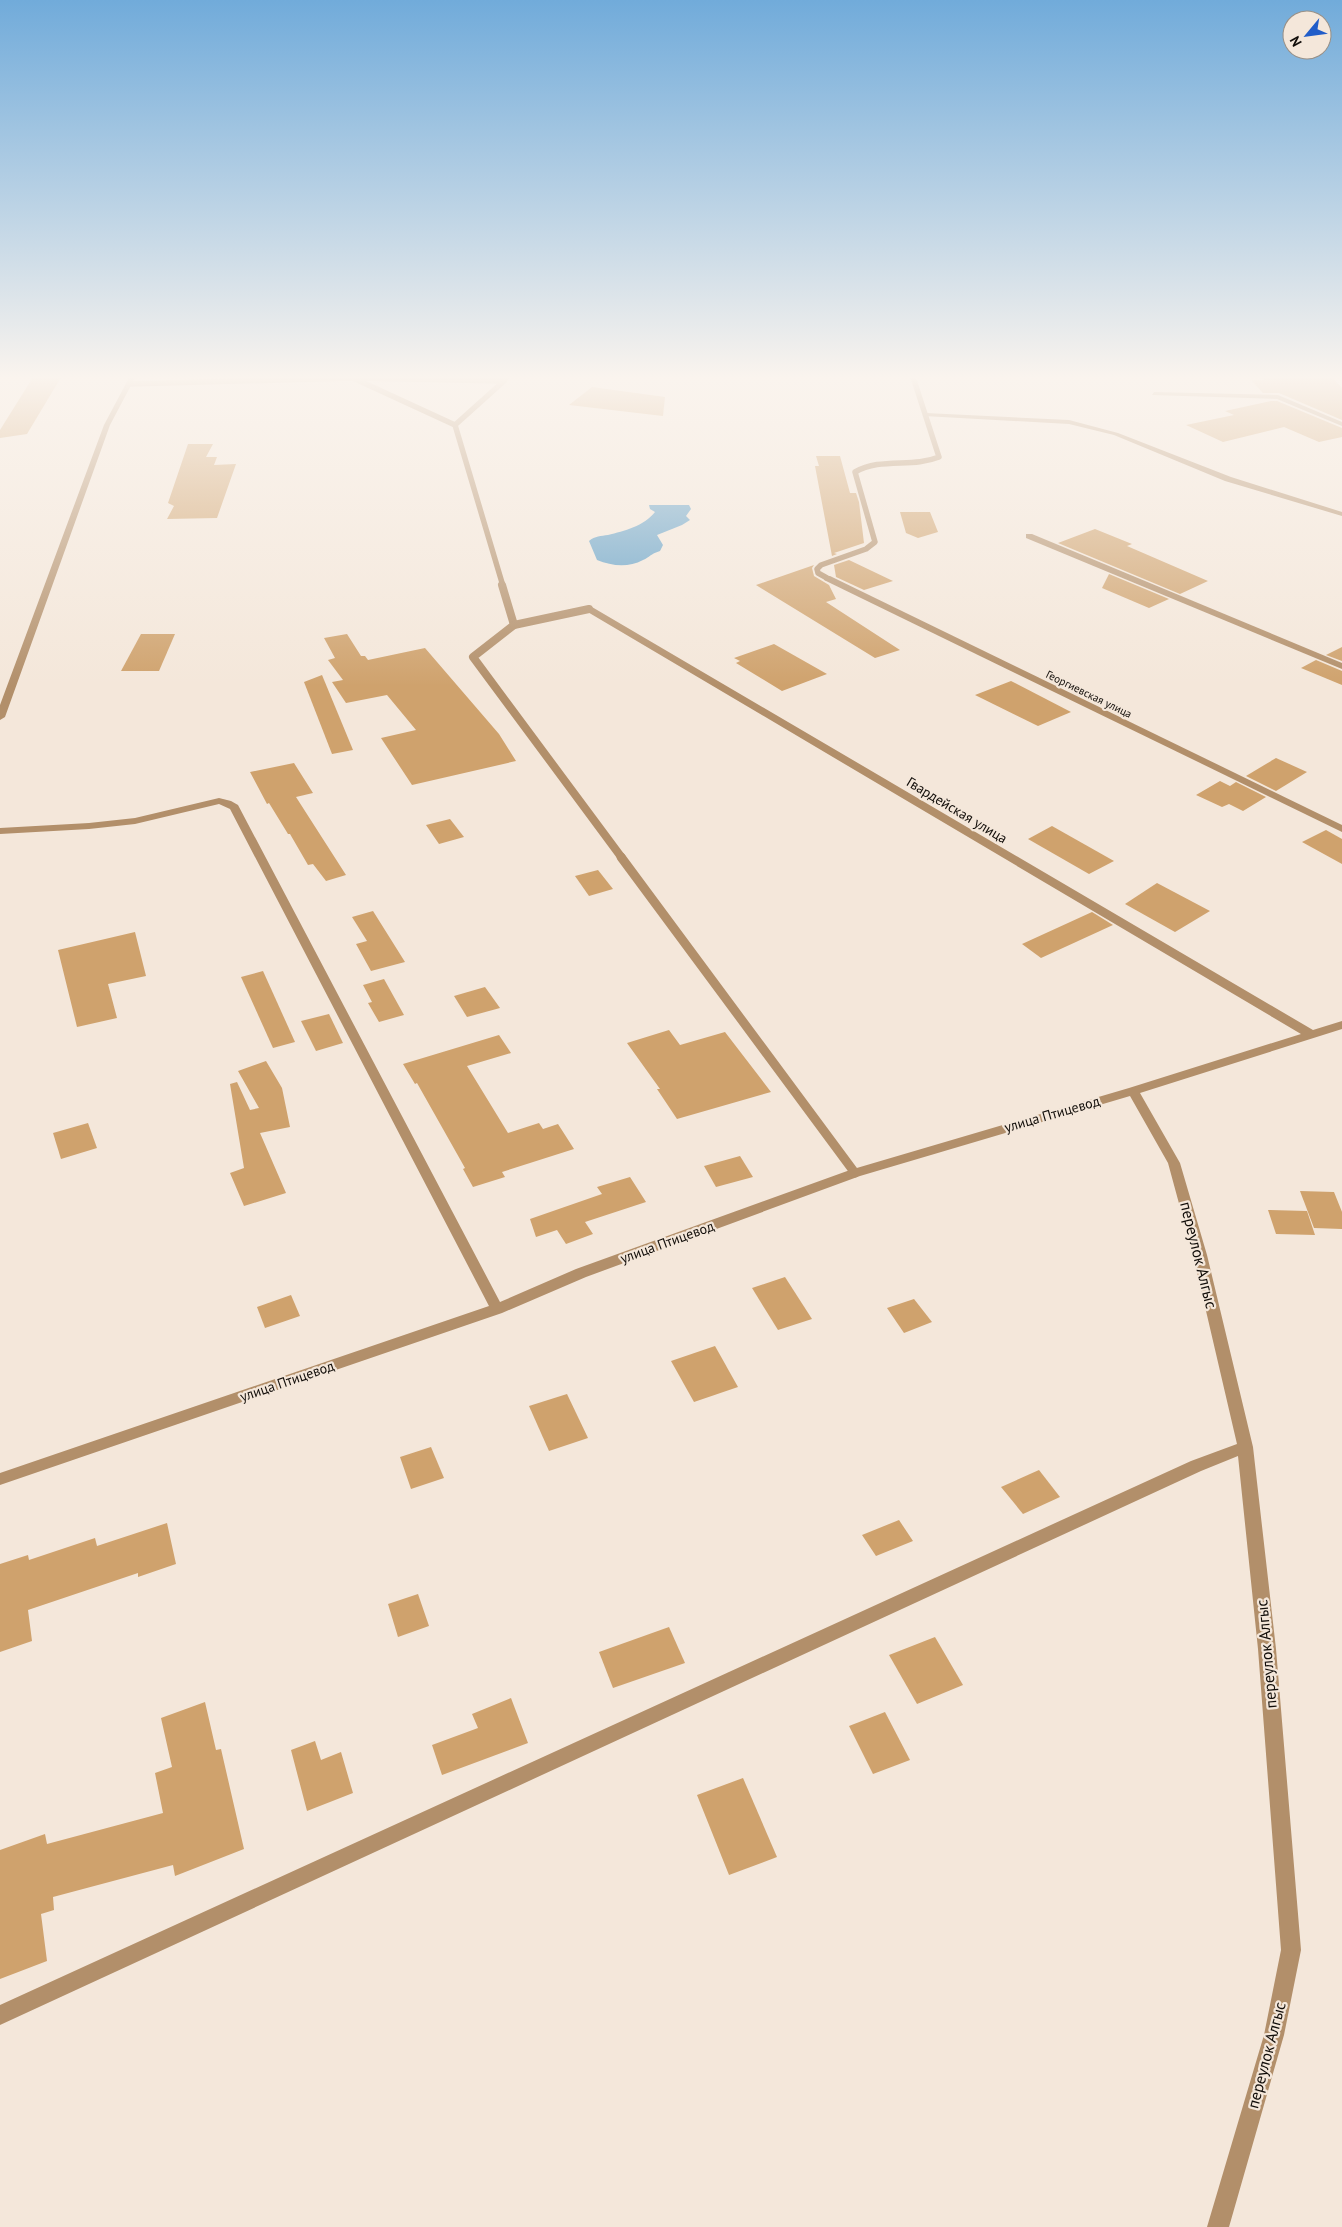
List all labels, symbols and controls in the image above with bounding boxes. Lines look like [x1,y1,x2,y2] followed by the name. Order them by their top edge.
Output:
[1282,10,1332,60] north arrow
[1286,33,1306,50] text: N
[1044,667,1134,721] street label: Георгиевская улица
[903,773,1011,847] street label: Гвардейская улица
[1002,1092,1102,1136] street label: улица Птицевод
[1176,1199,1222,1311] street label: переулок Алгыс
[618,1217,717,1267] street label: улица Птицевод
[237,1356,337,1406] street label: улица Птицевод
[1251,1599,1281,1709] street label: переулок Алгыс
[1242,2000,1290,2110] street label: переулок Алгыс

